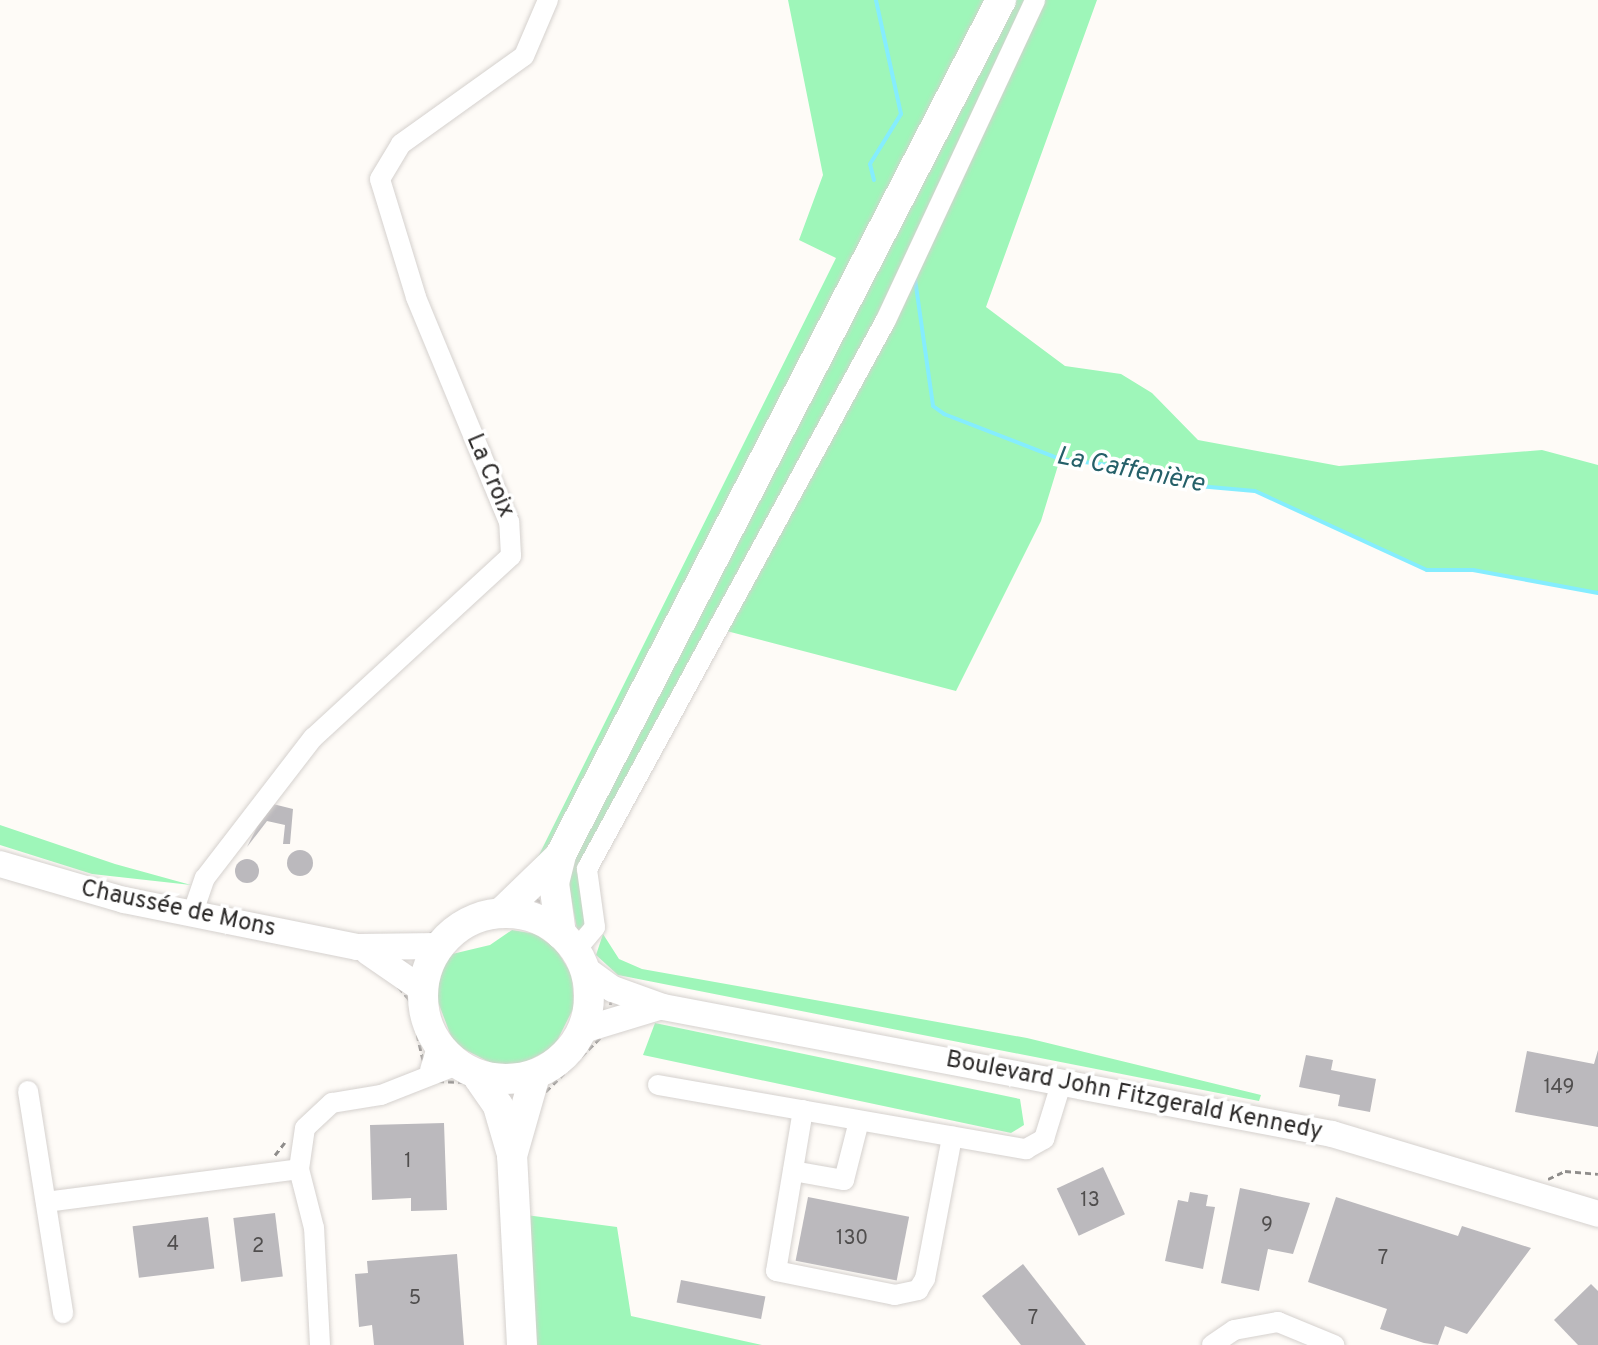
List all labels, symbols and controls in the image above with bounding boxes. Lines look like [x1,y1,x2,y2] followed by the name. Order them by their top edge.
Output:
[459,430,519,522] street label: La Croix
[1053,441,1207,501] water label: La Caffenière
[78,875,278,945] street label: Chaussée de Mons
[943,1046,1325,1148] street label: Boulevard John Fitzgerald Kennedy
[1543,1076,1575,1100] house number: 149
[404,1150,412,1174] house number: 1
[1080,1189,1100,1213] house number: 13
[1261,1214,1273,1238] house number: 9
[836,1227,868,1251] house number: 130
[167,1233,179,1257] house number: 4
[252,1235,264,1259] house number: 2
[1378,1247,1388,1271] house number: 7
[409,1287,421,1311] house number: 5
[1028,1307,1038,1331] house number: 7

